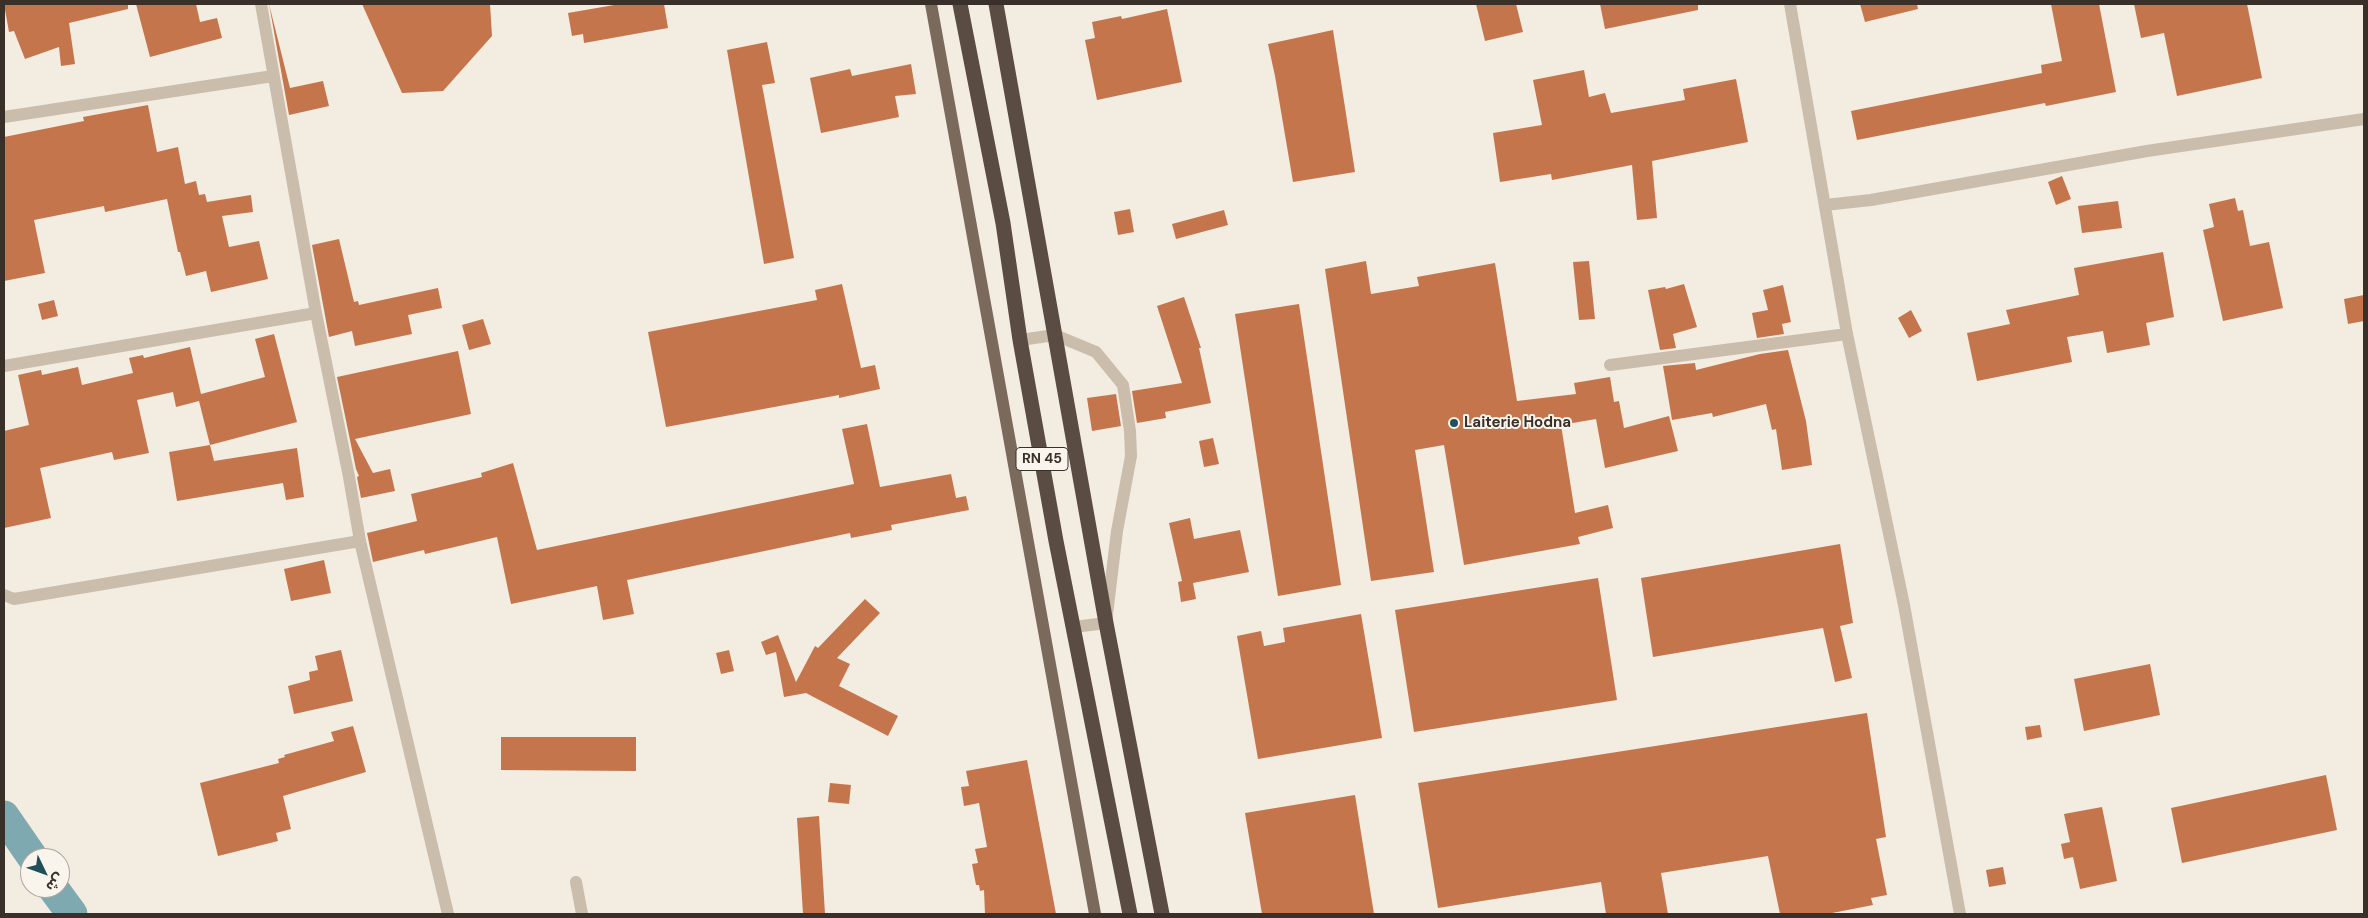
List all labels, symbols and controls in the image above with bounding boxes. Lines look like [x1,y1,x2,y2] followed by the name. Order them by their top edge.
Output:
[1464,414,1571,432] place label: Laiterie Hodna
[1448,417,1460,429] marker: Laiterie Hodna
[1016,448,1068,470] road number: RN 45
[20,848,70,898] north arrow
[42,869,69,896] text: ش

